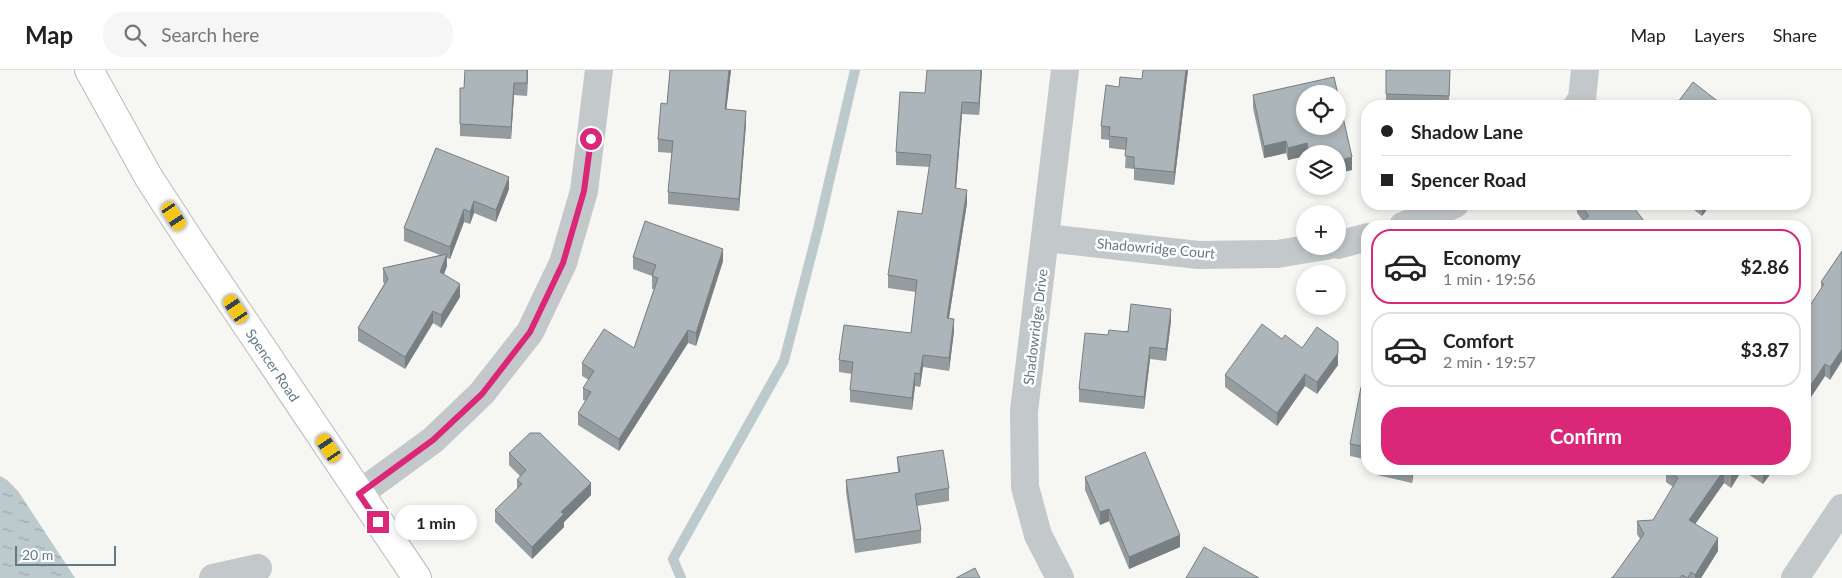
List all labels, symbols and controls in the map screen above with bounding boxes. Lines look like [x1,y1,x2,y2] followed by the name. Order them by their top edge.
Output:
[103,12,453,57] search box
[25,20,73,49] text: Map
[121,21,149,49] icon: search
[161,23,259,46] text: Search here
[1630,24,1666,46] text: Map
[1694,24,1745,46] text: Layers
[1773,24,1817,46] text: Share
[1296,85,1346,315] map controls
[1296,85,1346,135] button: locate
[1411,120,1523,143] text: Shadow Lane
[580,128,602,150] route start
[1296,145,1346,195] button: layers
[1411,168,1526,191] text: Spencer Road
[159,199,188,233] car
[1296,205,1346,255] button: +
[1096,234,1216,262] street label: Shadowridge Court
[1383,244,1428,289] icon: car
[1443,246,1521,269] text: Economy
[1740,255,1789,278] text: $2.86
[1296,265,1346,315] button: −
[1019,268,1051,386] street label: Shadowridge Drive
[1443,269,1536,288] text: 1 min · 19:56
[221,292,250,326] car
[243,325,304,404] street label: Spencer Road
[1383,327,1428,372] icon: car
[1443,329,1514,352] text: Comfort
[1740,338,1789,361] text: $3.87
[1443,352,1536,371] text: 2 min · 19:57
[1381,407,1791,465] button: Confirm
[314,431,343,465] car
[396,504,478,540] callout: 1 min
[367,511,389,533] route end
[416,513,456,532] text: 1 min
[15,543,116,566] scale bar
[22,546,53,563] text: 20 m

